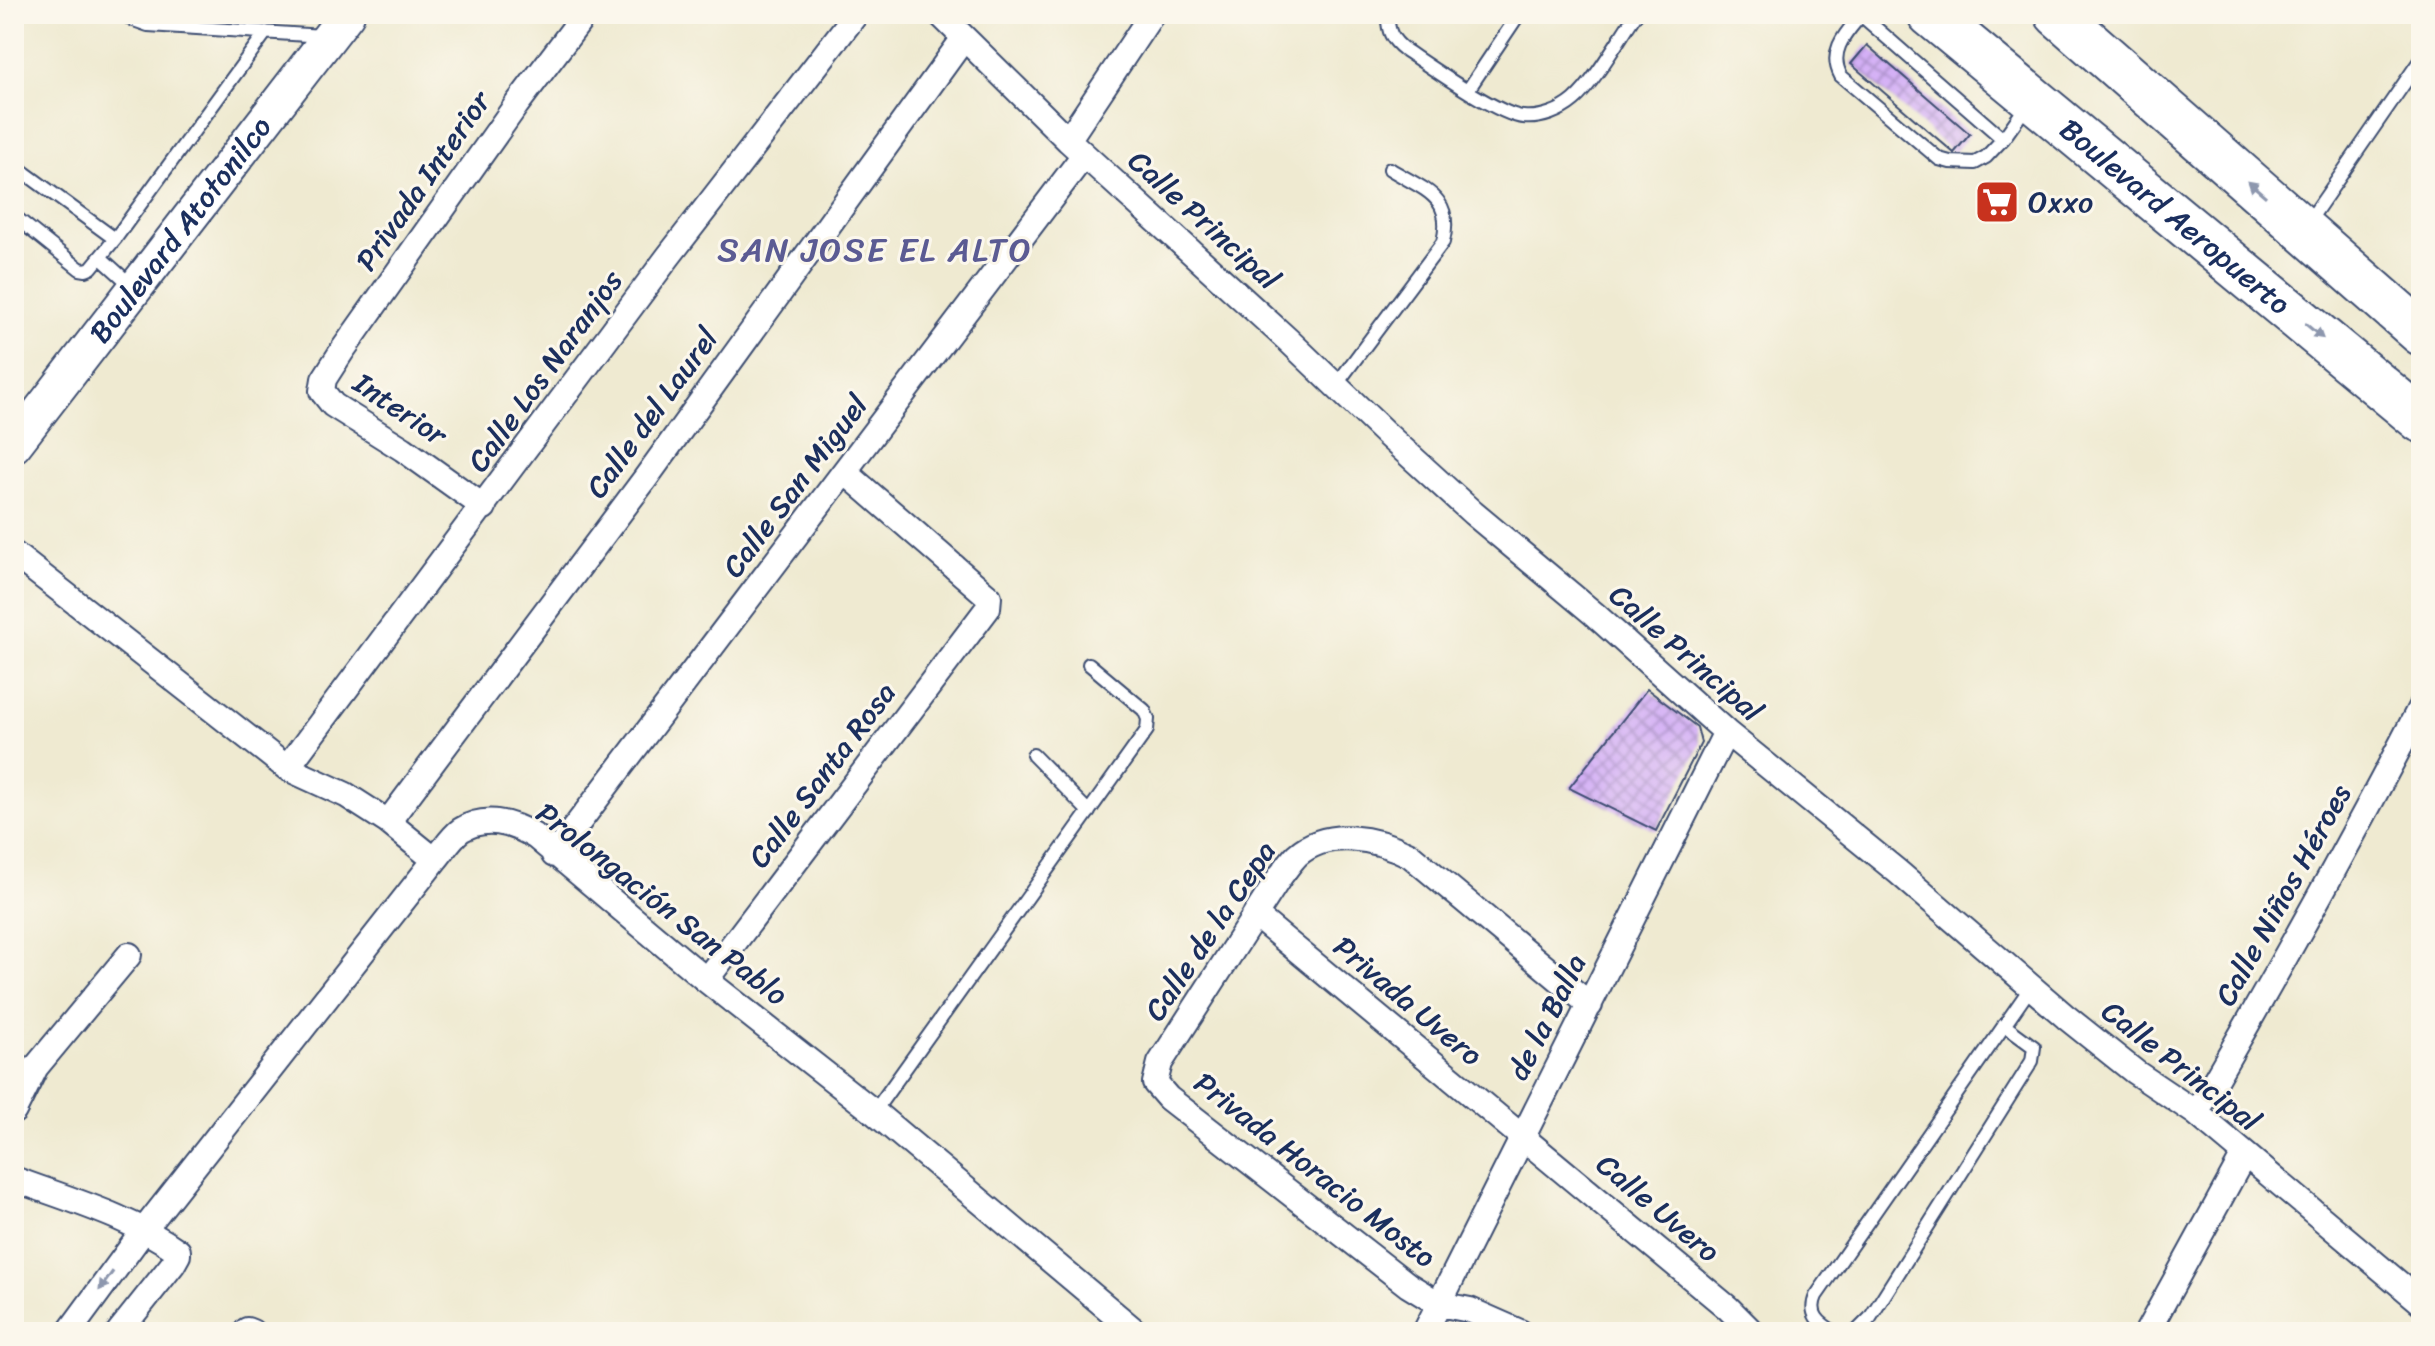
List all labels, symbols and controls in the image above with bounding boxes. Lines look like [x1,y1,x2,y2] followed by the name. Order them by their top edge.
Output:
[340,78,507,283] street label: Privada Interior
[74,104,286,356] street label: Boulevard Atotonilco
[2047,104,2303,329] street label: Boulevard Aeropuerto
[1115,136,1294,305] street label: Calle Principal
[2028,175,2093,229] place label: Oxxo
[1973,178,2021,226] supermarket icon: Oxxo
[2248,181,2268,198] one-way arrow
[717,220,1033,280] district label: SAN JOSE EL ALTO
[453,258,637,484] street label: Calle Los Naranjos
[571,315,733,510] street label: Calle del Laurel
[2304,322,2324,339] one-way arrow
[341,357,460,461] street label: Interior
[708,381,883,590] street label: Calle San Miguel
[1596,570,1777,737] street label: Calle Principal
[734,670,910,880] street label: Calle Santa Rosa
[2199,773,2367,1016] street label: Calle Niños Héroes
[524,788,800,1020] street label: Prolongación San Pablo
[1129,829,1291,1033] street label: Calle de la Cepa
[1320,921,1496,1081] street label: Privada Uvero
[1492,944,1602,1090] street label: de la Balla
[2089,986,2274,1147] street label: Calle Principal
[1182,1057,1449,1283] street label: Privada Horacio Mosto
[1583,1139,1733,1277] street label: Calle Uvero
[98,1270,114,1292] one-way arrow

